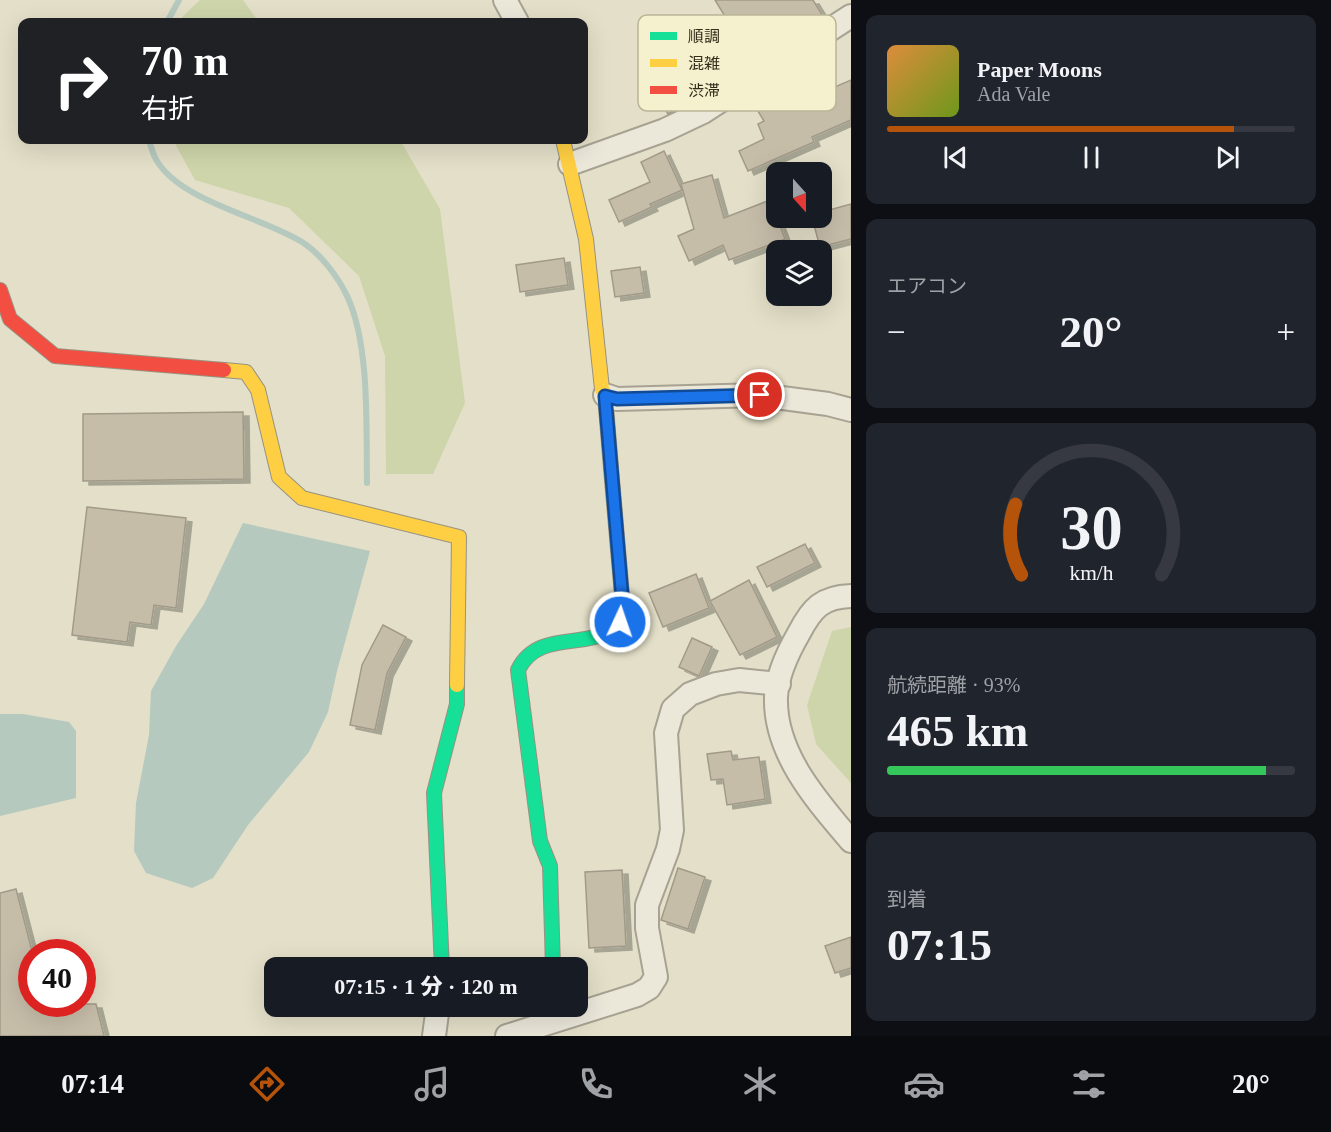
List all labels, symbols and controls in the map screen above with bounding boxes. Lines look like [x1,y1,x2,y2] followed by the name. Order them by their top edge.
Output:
[638,15,836,111] legend
[688,28,720,45] text: 順調
[141,38,229,84] text: 70 m
[42,42,120,120] icon: right
[688,55,720,72] text: 混雑
[977,57,1102,82] text: Paper Moons
[688,82,720,99] text: 渋滞
[977,83,1051,105] text: Ada Vale
[141,94,195,124] text: 右折
[939,141,972,174] icon: previous
[1075,141,1108,174] icon: pause
[1211,141,1244,174] icon: next
[766,162,832,228] north arrow
[766,162,832,306] map controls
[766,240,832,306] button: layers
[887,275,967,297] text: エアコン
[1060,307,1123,357] text: 20°
[887,314,906,350] text: −
[1276,314,1295,350] text: +
[734,369,785,420] pin
[743,378,776,411] icon: arrive
[1060,493,1122,562] text: 30
[1069,561,1113,585] text: km/h
[588,590,652,654] position arrow
[887,674,1020,696] text: 航続距離 · 93%
[887,706,1028,756] text: 465 km
[887,888,927,910] text: 到着
[887,920,992,970] text: 07:15
[18,939,96,1017] speed limit sign: 40
[334,974,518,999] text: 07:15 · 1 分 · 120 m
[246,1063,288,1105] icon: directions
[411,1063,453,1105] icon: music
[575,1063,617,1105] icon: phone
[739,1063,781,1105] icon: climate
[903,1063,945,1105] icon: car
[1068,1063,1110,1105] icon: filters
[61,1069,124,1099] text: 07:14
[1232,1069,1270,1099] text: 20°

